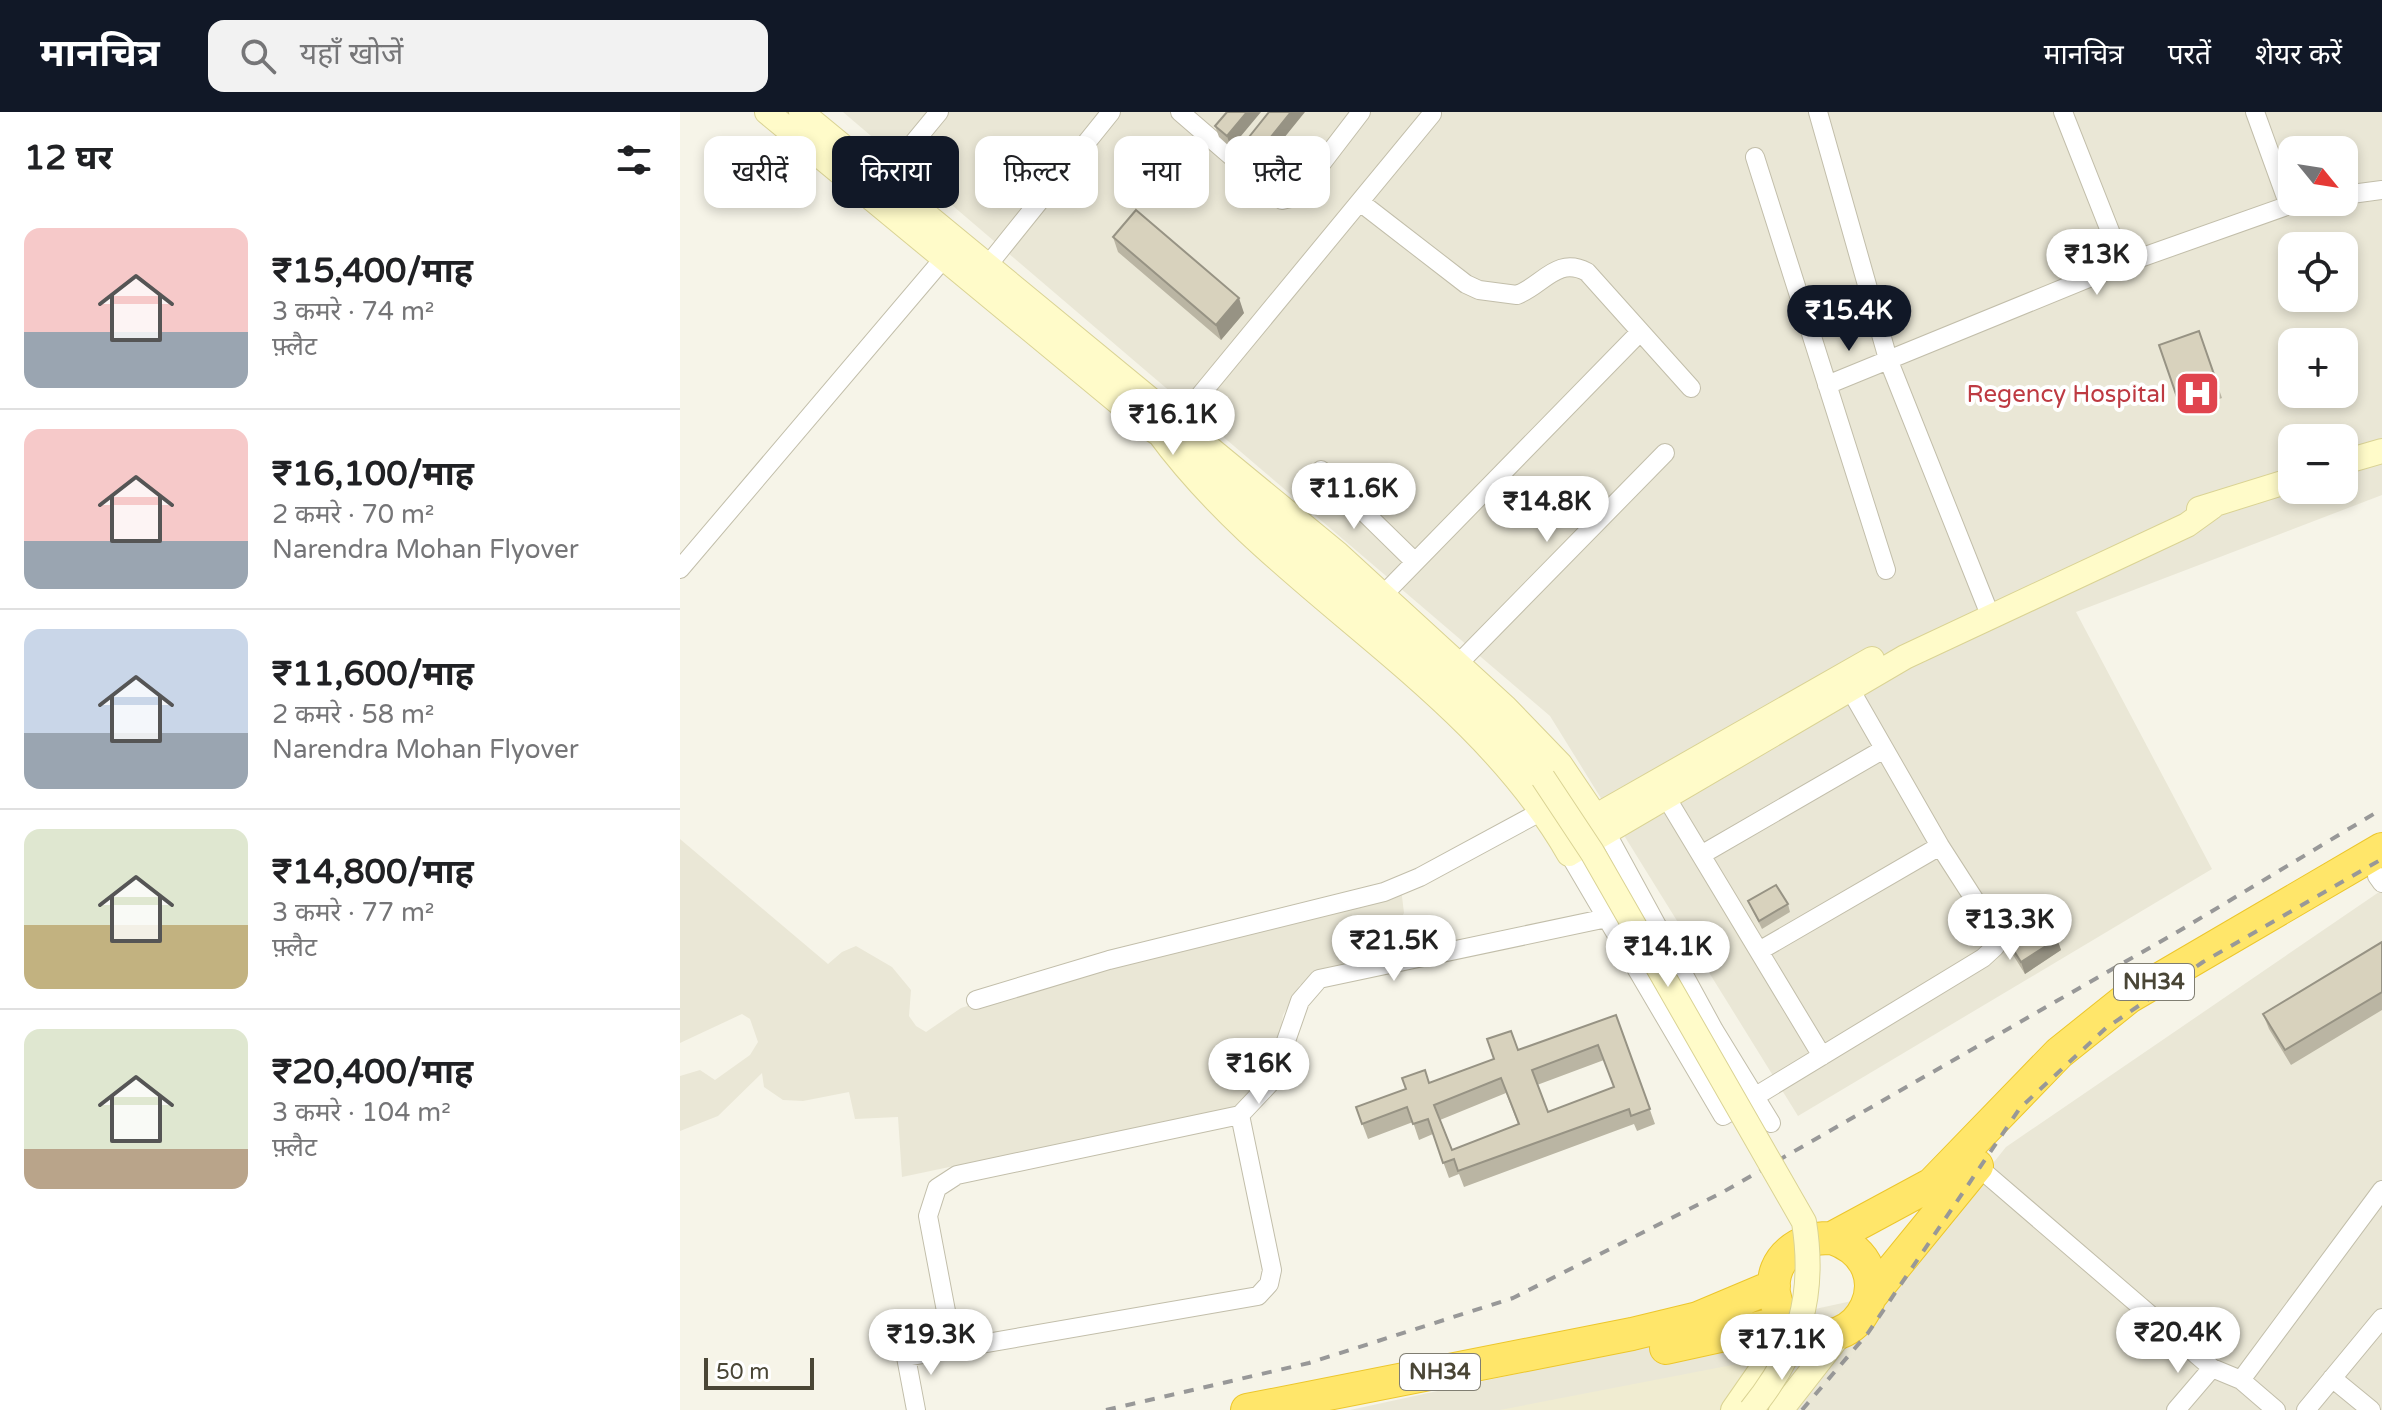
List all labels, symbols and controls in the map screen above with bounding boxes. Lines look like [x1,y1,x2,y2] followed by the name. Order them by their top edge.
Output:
[208,20,768,92] search box
[40,31,160,77] text: मानचित्र
[236,34,280,78] icon: search
[300,36,403,73] text: यहाँ खोजें
[2044,38,2124,72] text: मानचित्र
[2168,38,2211,72] text: परतें
[2255,38,2342,72] text: शेयर करें
[704,136,816,208] chip: खरीदें
[832,136,959,208] chip: किराया
[975,136,1098,208] chip: फ़िल्टर
[1114,136,1209,208] chip: नया
[1225,136,1330,208] chip: फ़्लैट
[2278,136,2358,216] north arrow
[2278,136,2358,504] map controls
[24,138,113,179] text: 12 घर
[612,138,656,182] icon: filters
[2050,229,2144,297] pin: ₹13K
[2278,232,2358,312] button: locate
[2064,239,2130,270] text: ₹13K
[272,251,473,292] text: ₹15,400/माह
[88,260,184,356] icon: home
[1784,285,1914,353] pin: ₹15.4K
[1805,295,1893,326] text: ₹15.4K
[272,296,434,327] text: 3 कमरे · 74 m²
[2278,328,2358,408] button: +
[272,331,317,362] text: फ़्लैट
[2173,370,2221,418] hospital icon: Regency Hospital
[1966,380,2166,409] place label: Regency Hospital
[1108,389,1238,457] pin: ₹16.1K
[1129,399,1217,430] text: ₹16.1K
[2278,424,2358,504] button: −
[272,454,474,495] text: ₹16,100/माह
[88,461,184,557] icon: home
[1289,463,1419,531] pin: ₹11.6K
[1310,473,1398,504] text: ₹11.6K
[1482,476,1612,544] pin: ₹14.8K
[1503,486,1591,517] text: ₹14.8K
[272,499,434,530] text: 2 कमरे · 70 m²
[272,534,579,565] text: Narendra Mohan Flyover
[272,654,474,695] text: ₹11,600/माह
[88,661,184,757] icon: home
[272,699,434,730] text: 2 कमरे · 58 m²
[272,734,579,765] text: Narendra Mohan Flyover
[272,852,474,893] text: ₹14,800/माह
[88,861,184,957] icon: home
[1945,894,2075,962] pin: ₹13.3K
[272,897,434,928] text: 3 कमरे · 77 m²
[1966,904,2054,935] text: ₹13.3K
[1329,915,1459,983] pin: ₹21.5K
[1603,921,1733,989] pin: ₹14.1K
[1350,925,1438,956] text: ₹21.5K
[1624,931,1712,962] text: ₹14.1K
[272,932,317,963] text: फ़्लैट
[2114,964,2194,1000] road number: NH34
[1212,1038,1306,1106] pin: ₹16K
[1226,1048,1292,1079] text: ₹16K
[272,1052,473,1093] text: ₹20,400/माह
[88,1061,184,1157] icon: home
[272,1097,451,1128] text: 3 कमरे · 104 m²
[272,1132,317,1163] text: फ़्लैट
[2113,1307,2243,1375] pin: ₹20.4K
[866,1309,996,1377] pin: ₹19.3K
[1717,1314,1847,1382] pin: ₹17.1K
[2134,1317,2222,1348] text: ₹20.4K
[887,1319,975,1350] text: ₹19.3K
[1738,1324,1826,1355] text: ₹17.1K
[704,1354,814,1390] scale bar
[1400,1354,1480,1390] road number: NH34
[716,1359,770,1385] text: 50 m

